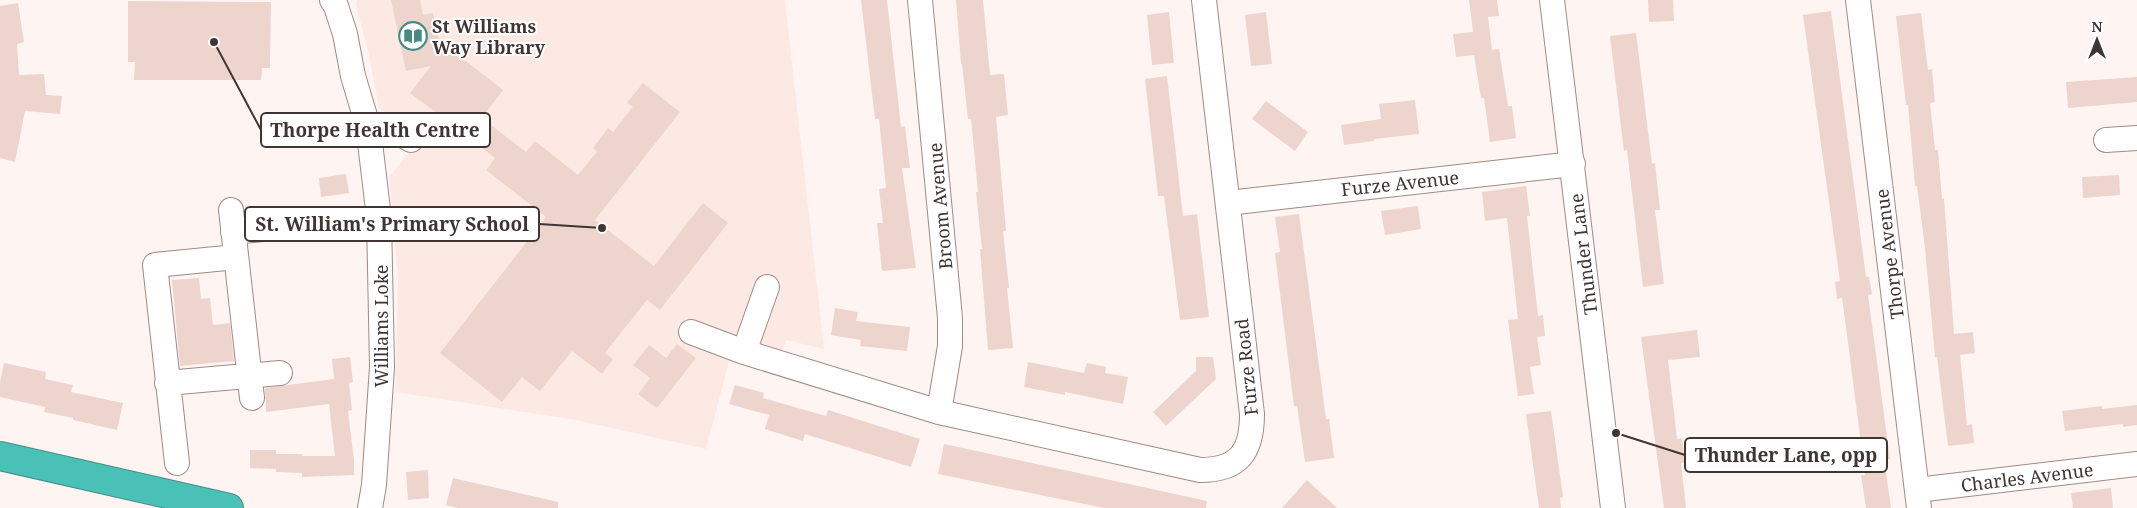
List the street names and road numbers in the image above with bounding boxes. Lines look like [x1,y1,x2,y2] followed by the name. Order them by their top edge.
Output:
[923,142,957,270] street label: Broom Avenue
[1340,165,1460,201] street label: Furze Avenue
[1869,188,1909,320] street label: Thorpe Avenue
[1564,192,1602,316] street label: Thunder Lane
[369,265,393,387] street label: Williams Loke
[1229,317,1263,417] street label: Furze Road
[1959,457,2095,497] street label: Charles Avenue

